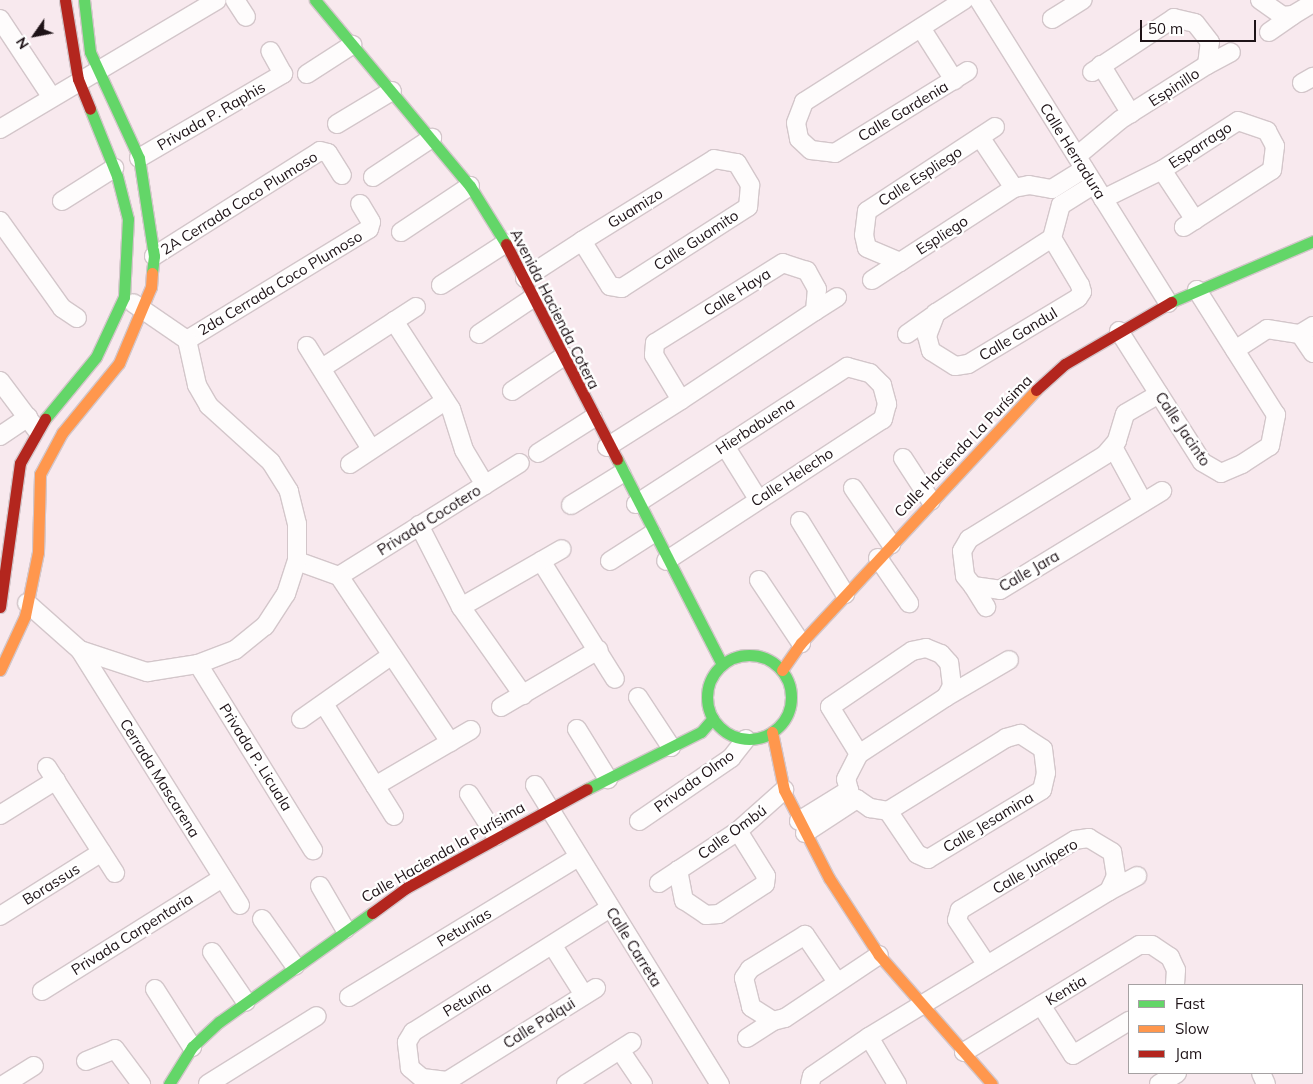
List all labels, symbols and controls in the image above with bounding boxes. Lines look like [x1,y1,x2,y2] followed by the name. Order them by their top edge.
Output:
[10,10,60,60] north arrow
[1143,10,1259,42] scale bar
[1148,19,1183,38] text: 50 m
[12,34,33,53] text: N
[1145,64,1203,110] street label: Espinillo
[855,77,951,145] street label: Calle Gardenia
[154,78,268,154] street label: Privada P. Raphis
[1036,100,1110,202] street label: Calle Herradura
[1165,118,1235,172] street label: Esparrago
[875,142,965,210] street label: Calle Espliego
[157,147,321,259] street label: 2A Cerrada Coco Plumoso
[604,184,666,232] street label: Guamizo
[650,206,742,274] street label: Calle Guamito
[913,212,971,258] street label: Espliego
[507,226,603,392] street label: Avenida Hacienda Cotera
[195,227,365,339] street label: 2da Cerrada Coco Plumoso
[700,264,774,320] street label: Calle Haya
[976,304,1060,364] street label: Calle Gandul
[890,371,1036,521] street label: Calle Hacienda La Purísima
[1152,388,1214,470] street label: Calle Jacinto
[712,394,798,458] street label: Hierbabuena
[748,444,836,510] street label: Calle Helecho
[374,481,484,559] street label: Privada Cocotero
[996,547,1062,595] street label: Calle Jara
[216,700,296,814] street label: Privada P. Licuala
[116,715,204,841] street label: Cerrada Mascarena
[651,746,737,816] street label: Privada Olmo
[940,788,1036,856] street label: Calle Jesamina
[358,798,528,906] street label: Calle Hacienda la Purísima
[694,801,770,863] street label: Calle Ombú
[989,834,1081,898] street label: Calle Junípero
[19,859,83,909] street label: Borassus
[68,889,196,979] street label: Privada Carpentaria
[434,904,494,950] street label: Petunias
[602,904,666,990] street label: Calle Carreta
[1042,971,1090,1009] street label: Kentia
[440,978,494,1020] street label: Petunia
[1128,984,1303,1074] legend
[500,994,578,1052] street label: Calle Palqui
[1175,994,1205,1013] text: Fast
[1175,1019,1209,1038] text: Slow
[1175,1044,1202,1063] text: Jam

